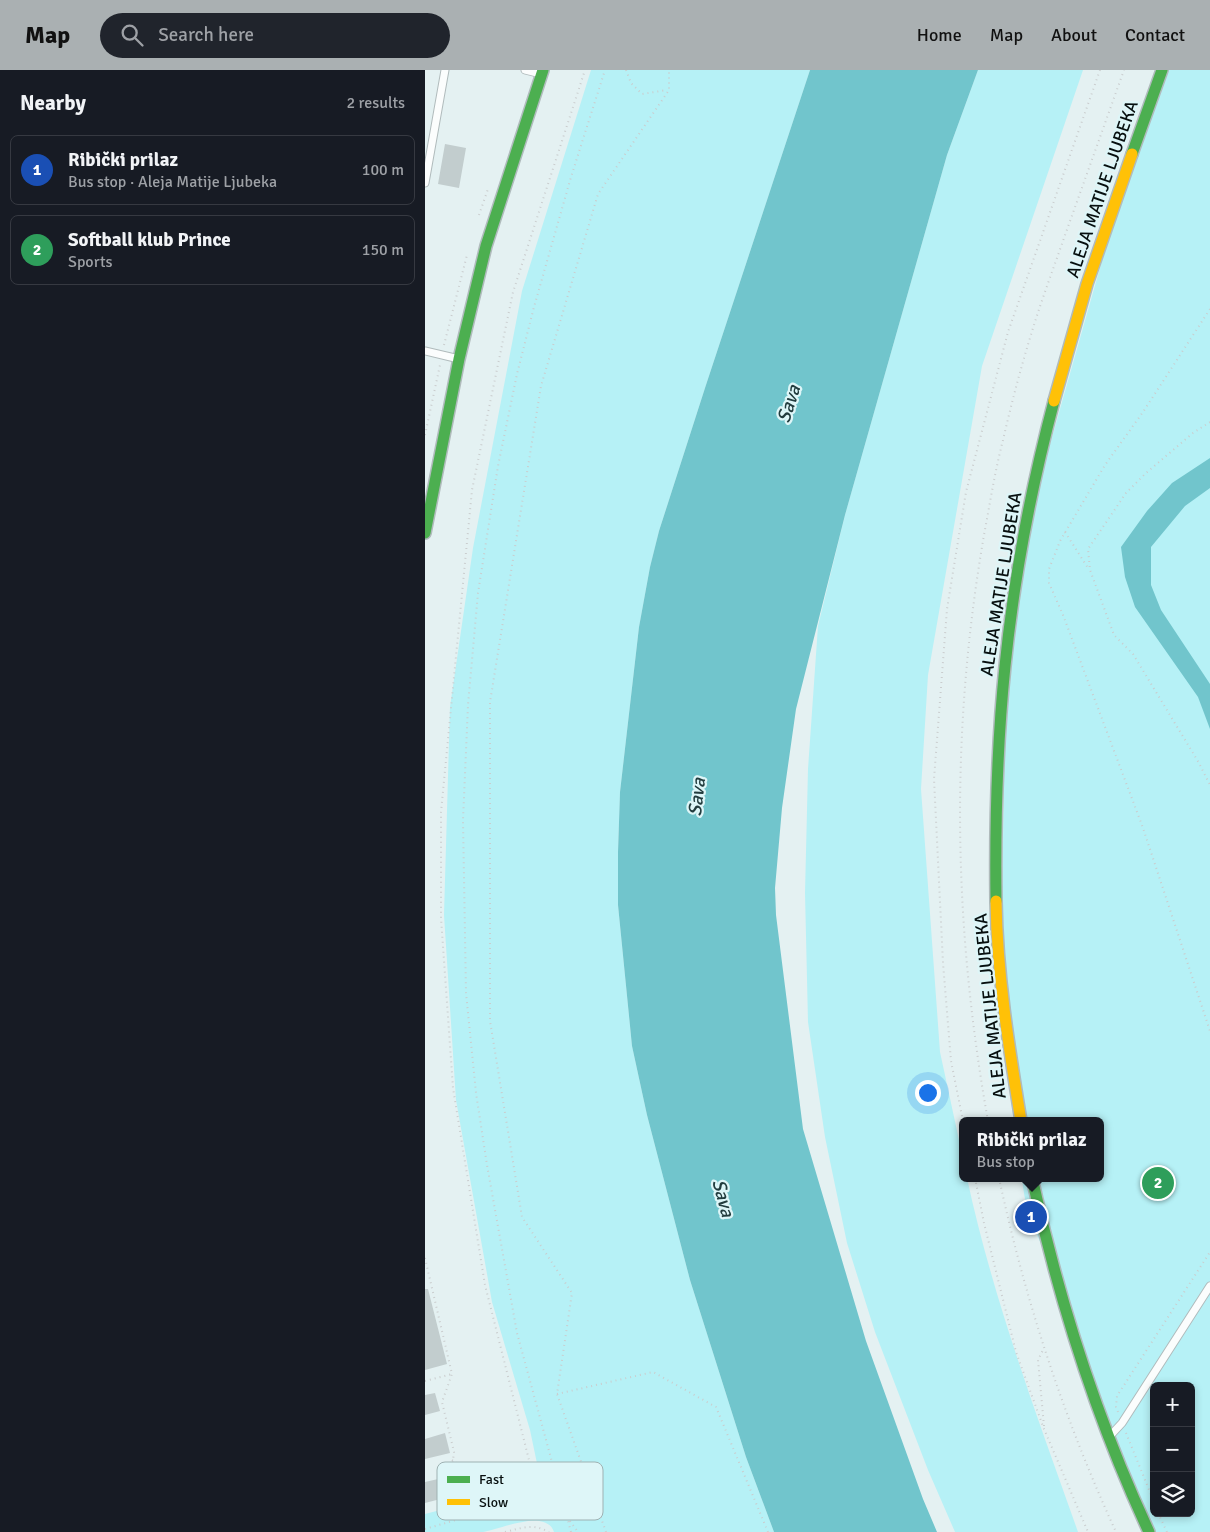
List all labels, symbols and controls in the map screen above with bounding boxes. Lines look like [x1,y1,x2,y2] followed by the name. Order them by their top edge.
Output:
[100,13,450,58] search box
[25,20,70,50] text: Map
[118,21,146,49] icon: search
[158,23,254,47] text: Search here
[917,24,962,46] text: Home
[990,24,1023,46] text: Map
[1051,24,1097,46] text: About
[1125,24,1185,46] text: Contact
[20,90,86,116] text: Nearby
[346,93,405,113] text: 2 results
[1061,97,1143,281] street label: ALEJA MATIJE LJUBEKA
[68,148,178,172] text: Ribički prilaz
[33,160,41,180] text: 1
[362,160,404,180] text: 100 m
[68,172,277,192] text: Bus stop · Aleja Matije Ljubeka
[68,228,231,252] text: Softball klub Prince
[33,240,41,260] text: 2
[362,240,404,260] text: 150 m
[68,252,113,272] text: Sports
[772,381,807,426] water label: Sava
[976,490,1026,678] street label: ALEJA MATIJE LJUBEKA
[683,775,711,817] water label: Sava
[969,912,1011,1100] street label: ALEJA MATIJE LJUBEKA
[915,1080,941,1106] your location
[959,1117,1104,1182] popup
[977,1128,1086,1152] text: Ribički prilaz
[977,1152,1035,1172] text: Bus stop
[1142,1164,1174,1202] pin: 2
[706,1176,740,1221] water label: Sava
[1015,1198,1047,1236] pin: 1
[1150,1382,1195,1517] map controls
[1150,1382,1195,1427] button: +
[1150,1427,1195,1472] button: −
[437,1462,603,1520] legend
[479,1471,504,1488] text: Fast
[1150,1472,1195,1517] button: layers
[479,1494,508,1511] text: Slow

